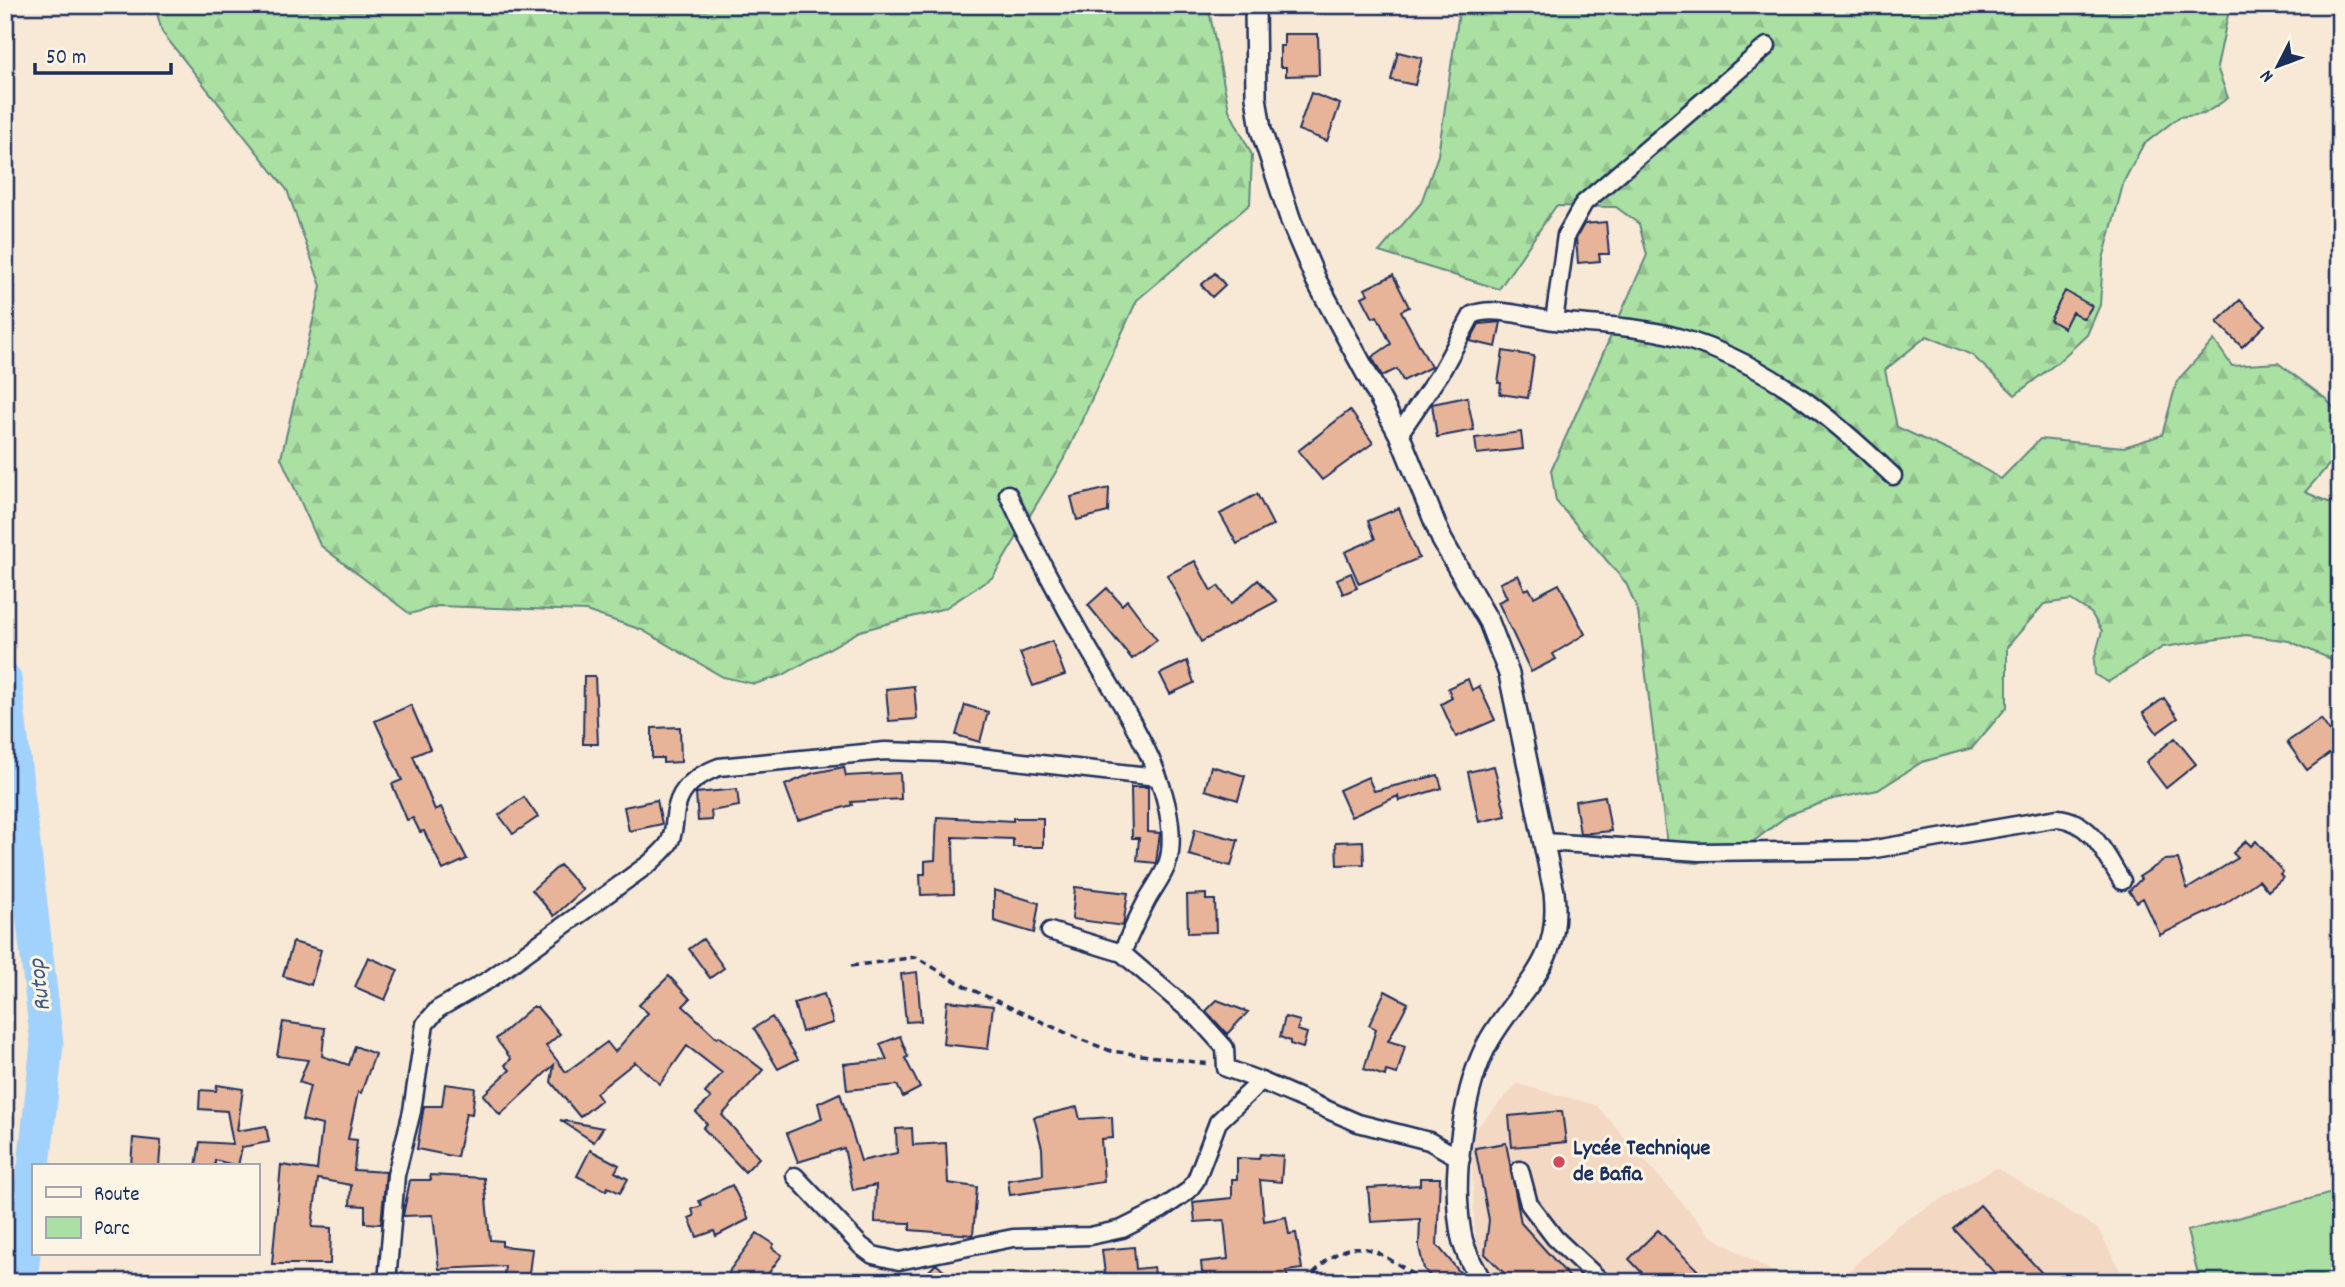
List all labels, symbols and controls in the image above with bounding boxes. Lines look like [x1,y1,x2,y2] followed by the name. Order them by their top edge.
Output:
[35,32,172,76] scale bar
[2244,32,2314,102] north arrow
[46,44,86,74] text: 50 m
[2255,63,2281,88] text: N
[21,956,61,1013] water label: Rutop
[1573,1133,1710,1192] place label: Lycée Technique de Bafia
[1551,1154,1567,1170] marker: Lycée Technique de Bafia
[32,1164,259,1256] legend
[94,1181,140,1211] text: Route
[94,1215,130,1245] text: Parc

